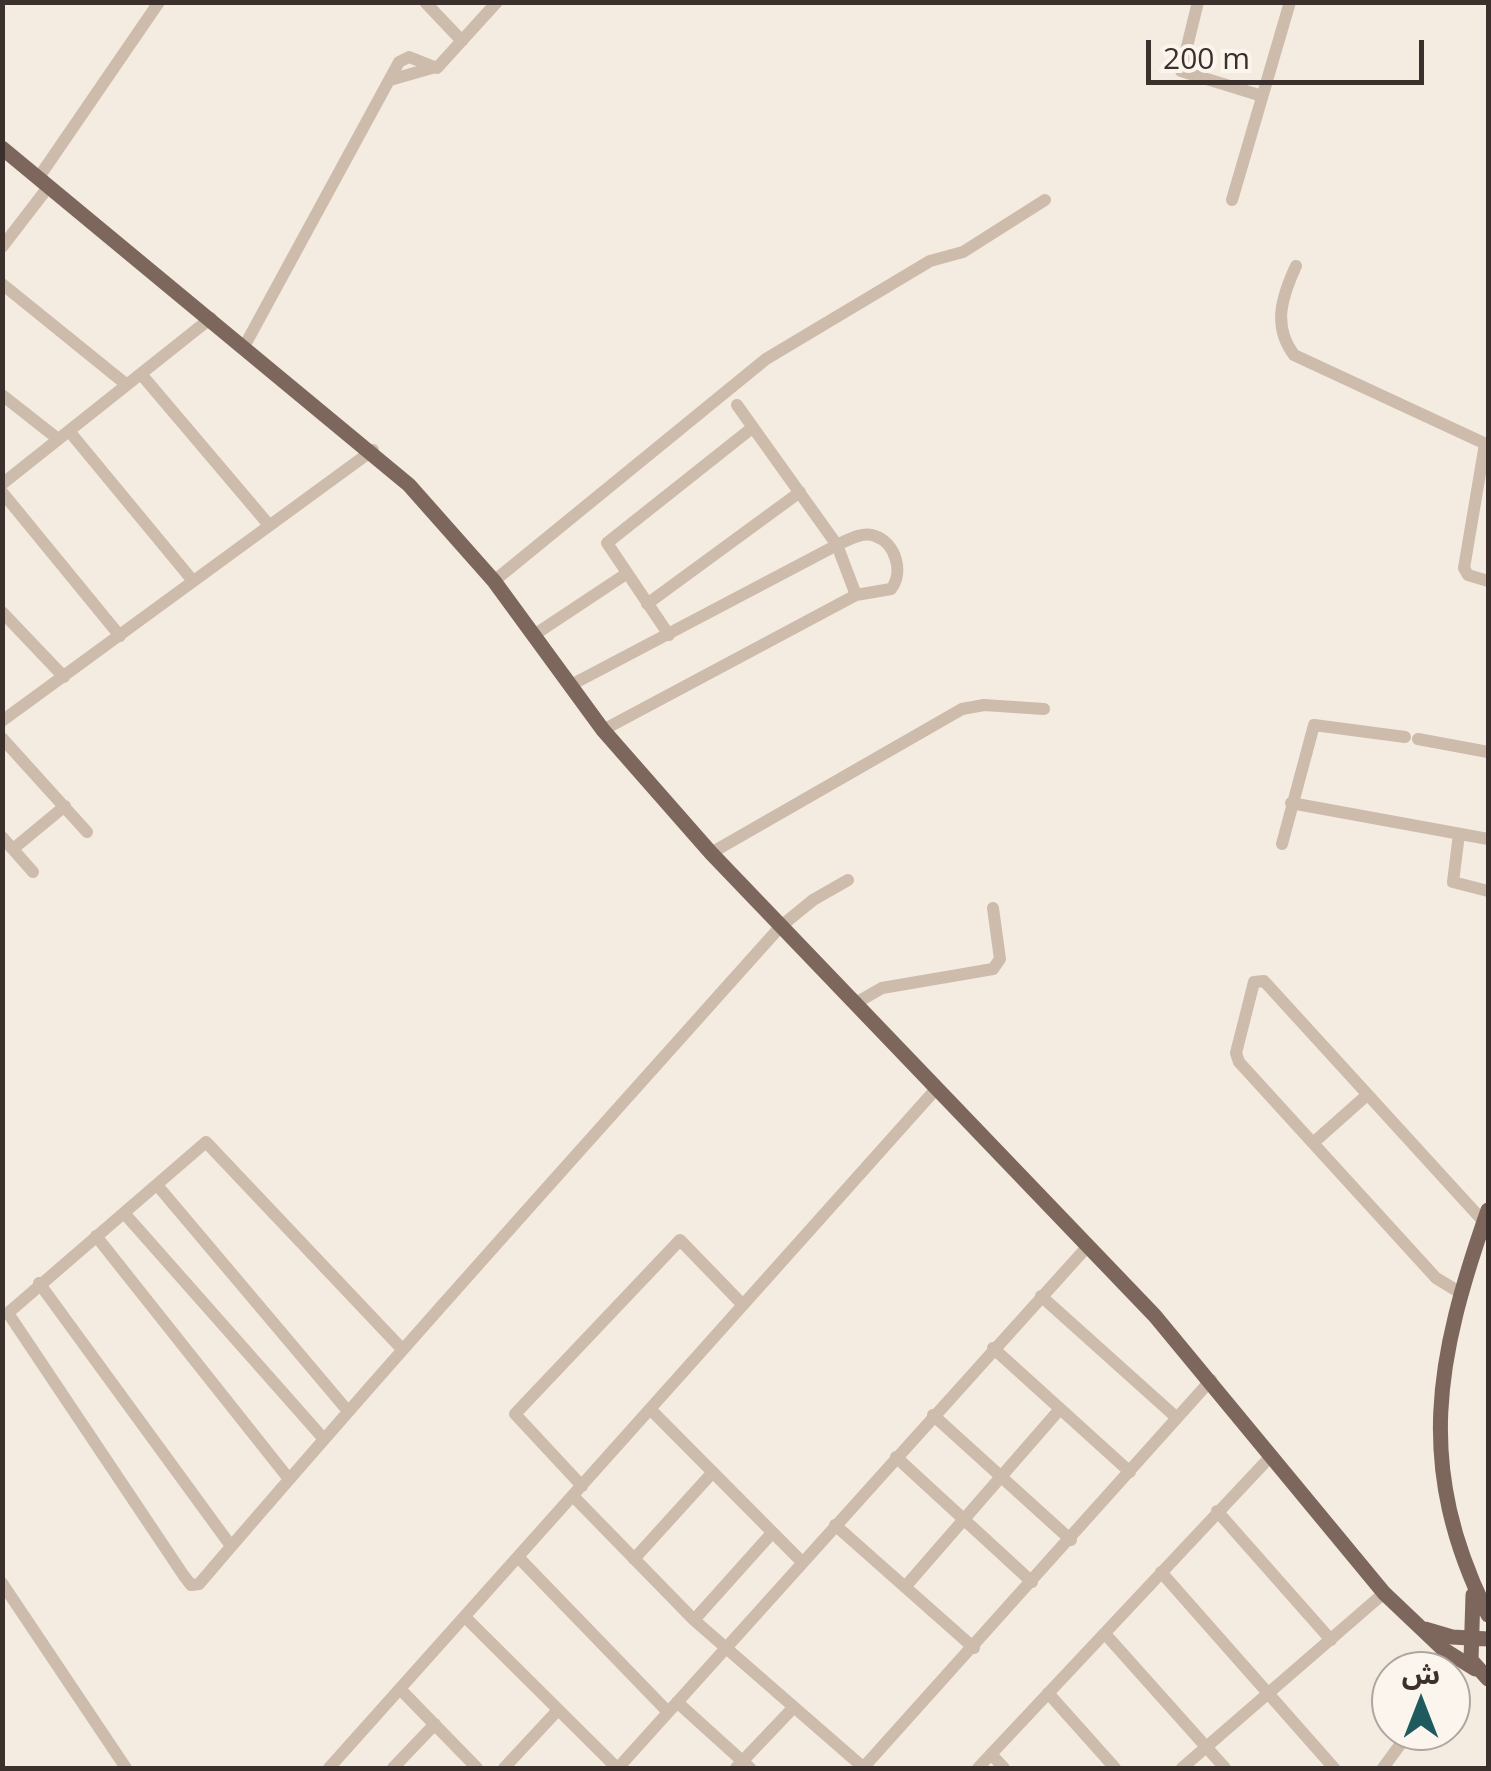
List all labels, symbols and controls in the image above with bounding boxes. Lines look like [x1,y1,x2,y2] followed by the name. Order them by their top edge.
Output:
[1151,20,1428,82] scale bar
[1163,37,1250,78] text: 200 m
[1371,1651,1471,1751] north arrow
[1402,1654,1440,1692] text: ش

